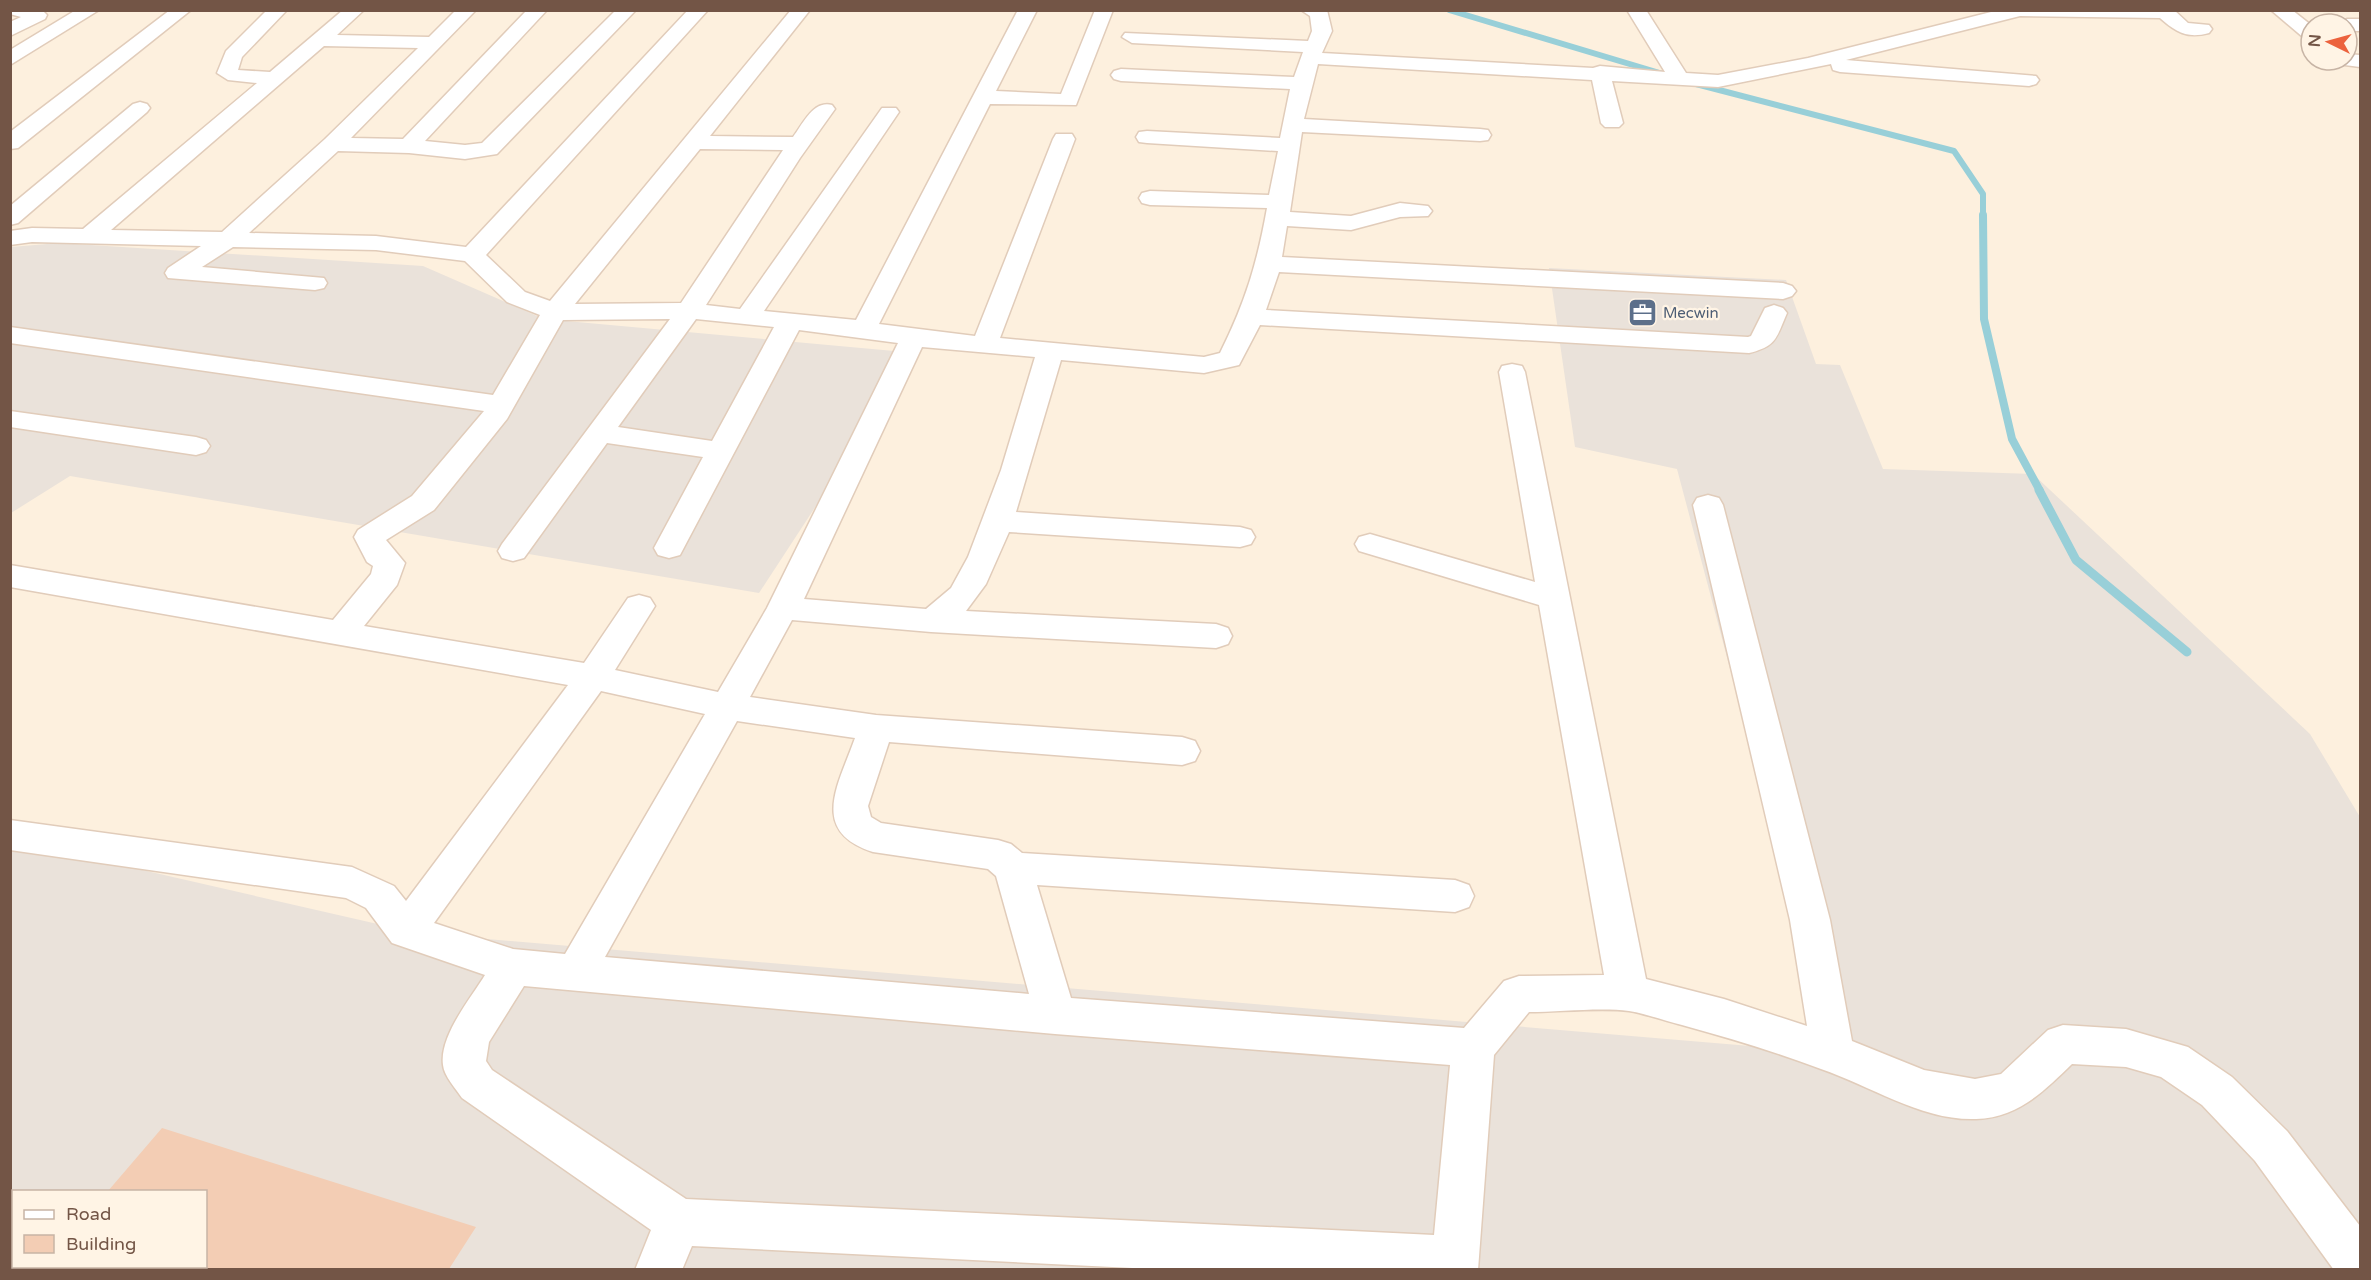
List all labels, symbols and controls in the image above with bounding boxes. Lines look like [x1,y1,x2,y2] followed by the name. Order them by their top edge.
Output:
[2299,12,2359,72] north arrow
[2305,34,2326,48] text: N
[1626,297,1658,329] office icon: Mecwin
[1663,304,1719,322] place label: Mecwin
[12,1190,207,1268] legend
[66,1203,111,1225] text: Road
[66,1233,136,1255] text: Building

